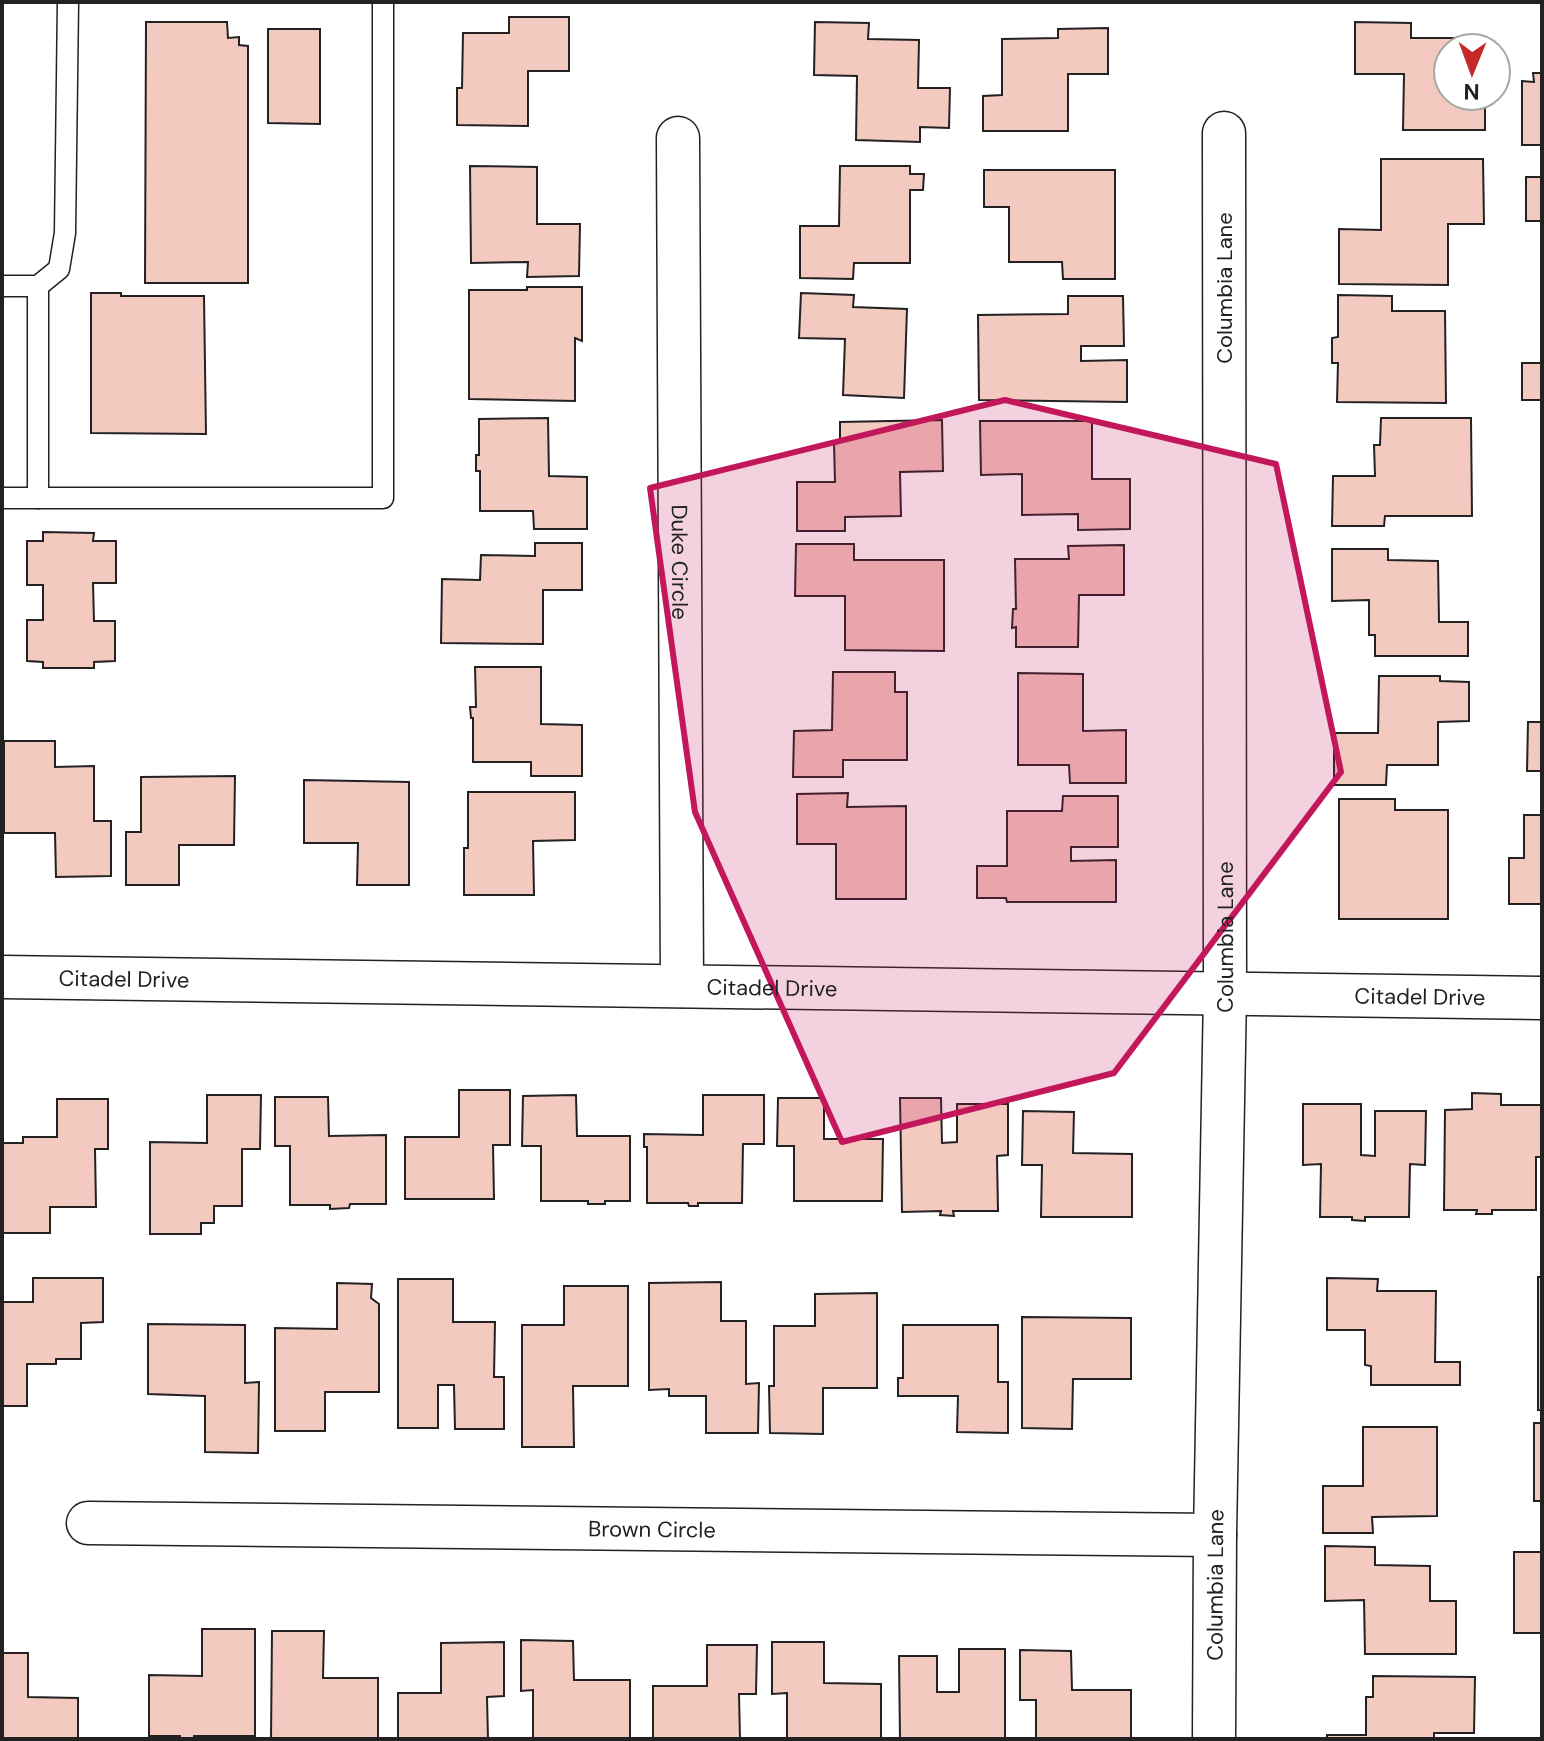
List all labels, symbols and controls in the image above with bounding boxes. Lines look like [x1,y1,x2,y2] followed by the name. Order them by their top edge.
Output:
[1432,32,1512,112] north arrow
[1463,77,1480,106] text: N
[1210,212,1239,364] street label: Columbia Lane
[665,504,695,620] street label: Duke Circle
[1210,861,1240,1013] street label: Columbia Lane
[58,963,190,994] street label: Citadel Drive
[706,972,838,1003] street label: Citadel Drive
[1354,981,1485,1012] street label: Citadel Drive
[1200,1509,1230,1661] street label: Columbia Lane
[588,1514,716,1544] street label: Brown Circle

